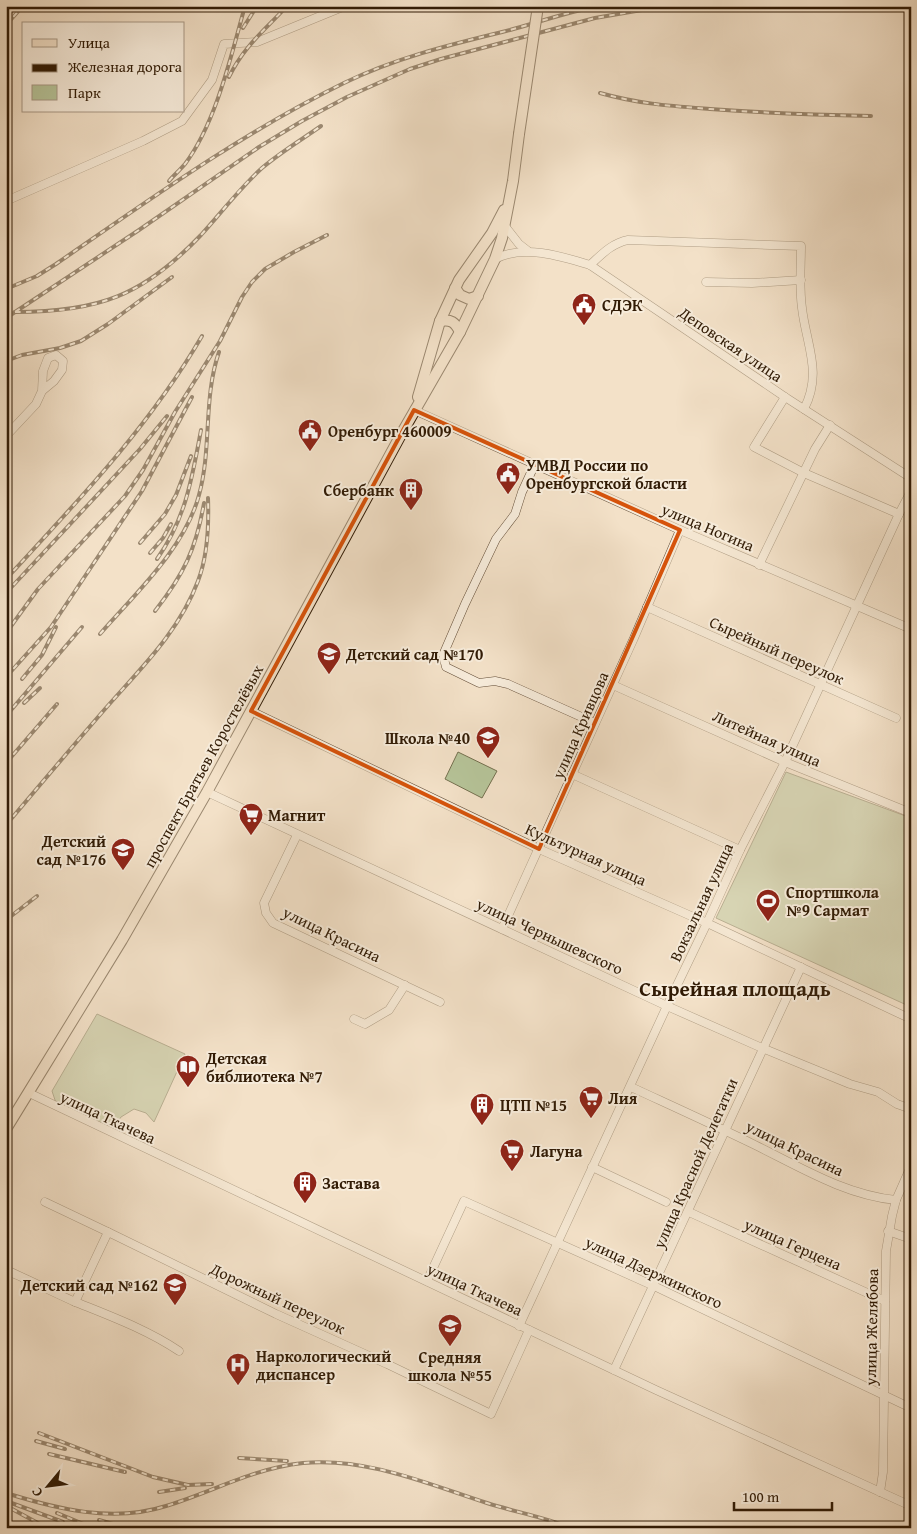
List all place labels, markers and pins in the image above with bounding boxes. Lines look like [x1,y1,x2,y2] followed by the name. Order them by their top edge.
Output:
[571,292,597,326] public building icon: СДЭК
[602,293,643,317] place label: СДЭК
[297,418,323,452] public building icon: Оренбург 460009
[328,419,452,443] place label: Оренбург 460009
[526,453,687,495] place label: УМВД России по Оренбургской бласти
[495,461,521,495] public building icon: УМВД России по Оренбургской бласти
[398,477,424,511] building icon: Сбербанк
[323,478,395,502] place label: Сбербанк
[316,641,342,675] school or university icon: Детский сад №170
[345,642,483,666] place label: Детский сад №170
[475,725,501,759] school or university icon: Школа №40
[385,726,470,750] place label: Школа №40
[238,802,264,836] supermarket icon: Магнит
[268,803,326,827] place label: Магнит
[37,829,106,871] place label: Детский сад №176
[110,837,136,871] school or university icon: Детский сад №176
[786,880,880,922] place label: Спортшкола №9 Сармат
[755,888,781,922] sports icon: Спортшкола №9 Сармат
[205,1046,323,1088] place label: Детская библиотека №7
[175,1054,201,1088] library icon: Детская библиотека №7
[578,1085,604,1119] supermarket icon: Лия
[608,1086,638,1110] place label: Лия
[469,1092,495,1126] building icon: ЦТП №15
[500,1093,567,1117] place label: ЦТП №15
[499,1138,525,1172] supermarket icon: Лагуна
[530,1139,583,1163] place label: Лагуна
[292,1170,318,1204] building icon: Застава
[322,1171,381,1195] place label: Застава
[162,1272,188,1306] school or university icon: Детский сад №162
[20,1273,158,1297] place label: Детский сад №162
[437,1313,463,1347] school or university icon: Средняя школа №55
[256,1344,391,1386] place label: Наркологический диспансер
[408,1345,492,1387] place label: Средняя школа №55
[225,1352,251,1386] hospital icon: Наркологический диспансер

